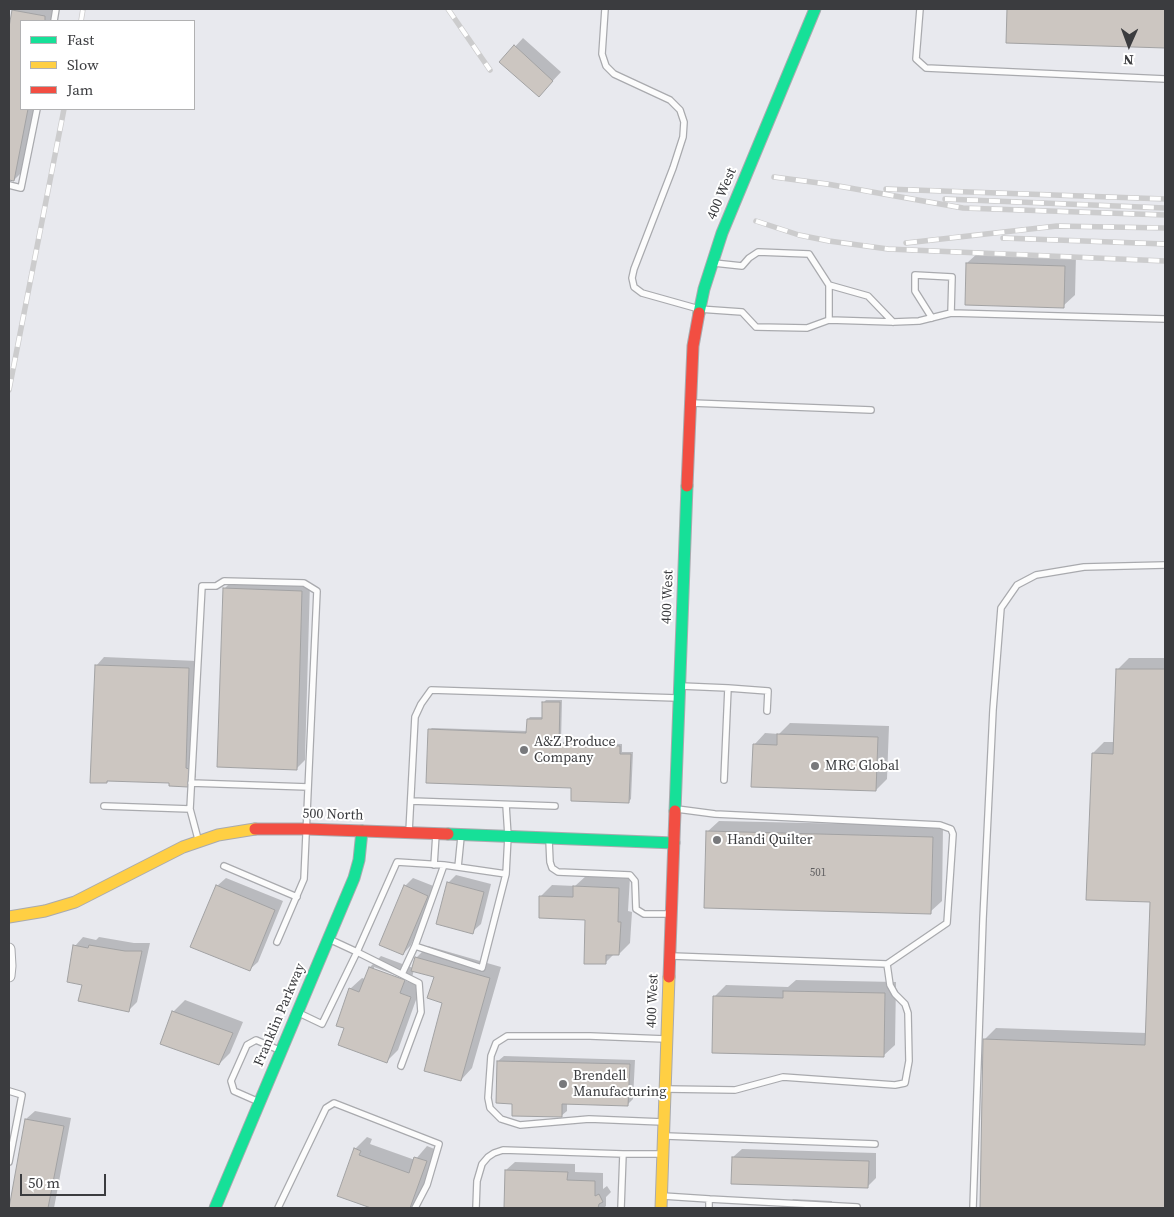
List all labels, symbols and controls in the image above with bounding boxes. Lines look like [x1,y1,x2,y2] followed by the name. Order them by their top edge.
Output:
[20,20,195,110] legend
[1104,20,1154,70] north arrow
[67,29,94,50] text: Fast
[1123,50,1134,70] text: N
[67,54,99,75] text: Slow
[67,79,93,100] text: Jam
[704,166,740,222] street label: 400 West
[659,569,677,625] street label: 400 West
[534,734,616,766] place label: A&Z Produce Company
[518,744,530,756] marker: A&Z Produce Company
[825,758,899,774] place label: MRC Global
[809,760,821,772] marker: MRC Global
[302,806,364,824] street label: 500 North
[727,832,813,848] place label: Handi Quilter
[711,834,723,846] marker: Handi Quilter
[810,866,826,880] house number: 501
[251,961,309,1069] street label: Franklin Parkway
[644,973,662,1029] street label: 400 West
[573,1068,666,1100] place label: Brendell Manufacturing
[557,1078,569,1090] marker: Brendell Manufacturing
[22,1164,109,1196] scale bar
[28,1172,60,1193] text: 50 m

